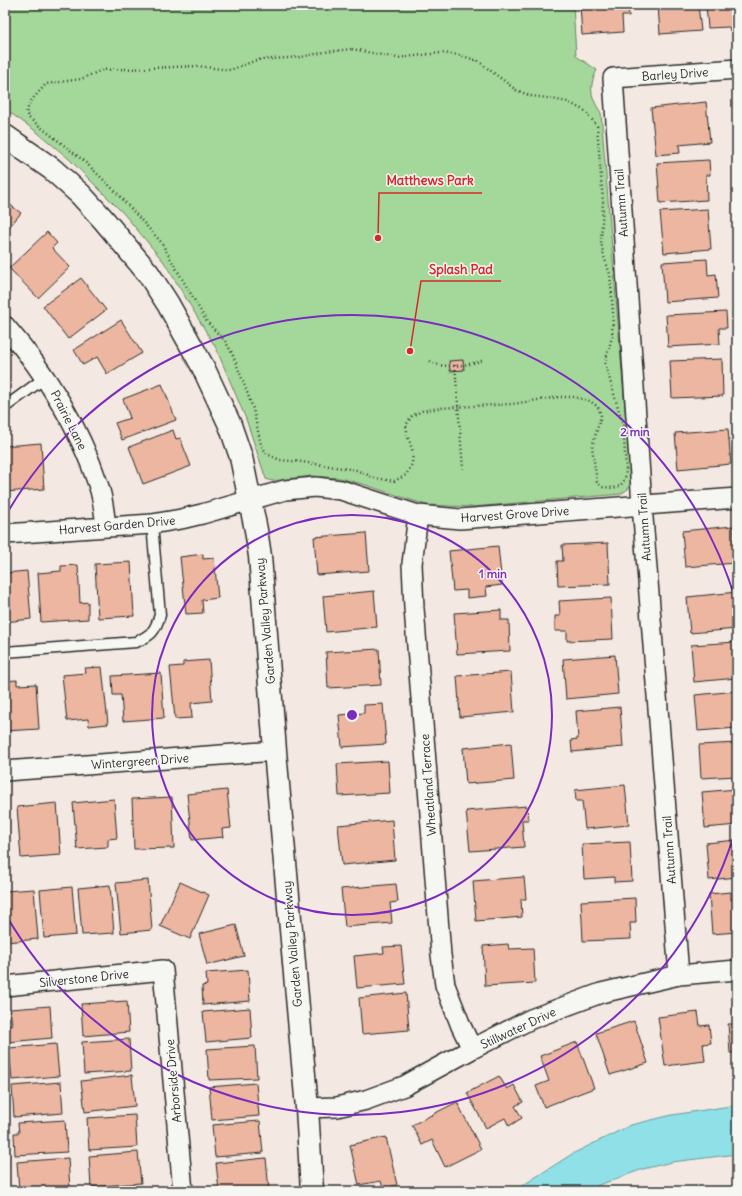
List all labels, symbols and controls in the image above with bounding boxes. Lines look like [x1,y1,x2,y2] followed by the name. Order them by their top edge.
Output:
[641,64,709,84] street label: Barley Drive
[379,168,482,193] callout: Matthews Park
[611,168,631,238] street label: Autumn Trail
[386,172,474,189] text: Matthews Park
[421,256,501,281] callout: Splash Pad
[429,261,493,278] text: Splash Pad
[48,388,90,452] street label: Prairie Lane
[620,424,650,439] text: 2 min
[634,492,654,562] street label: Autumn Trail
[460,503,570,525] street label: Harvest Grove Drive
[58,512,176,538] street label: Harvest Garden Drive
[252,557,278,685] street label: Garden Valley Parkway
[479,566,507,581] text: 1 min
[345,708,359,722] centre of rings
[417,733,439,837] street label: Wheatland Terrace
[91,750,189,772] street label: Wintergreen Drive
[659,815,679,885] street label: Autumn Trail
[279,880,305,1008] street label: Garden Valley Parkway
[38,966,130,990] street label: Silverstone Drive
[478,1004,558,1052] street label: Stillwater Drive
[162,1039,184,1123] street label: Arborside Drive

